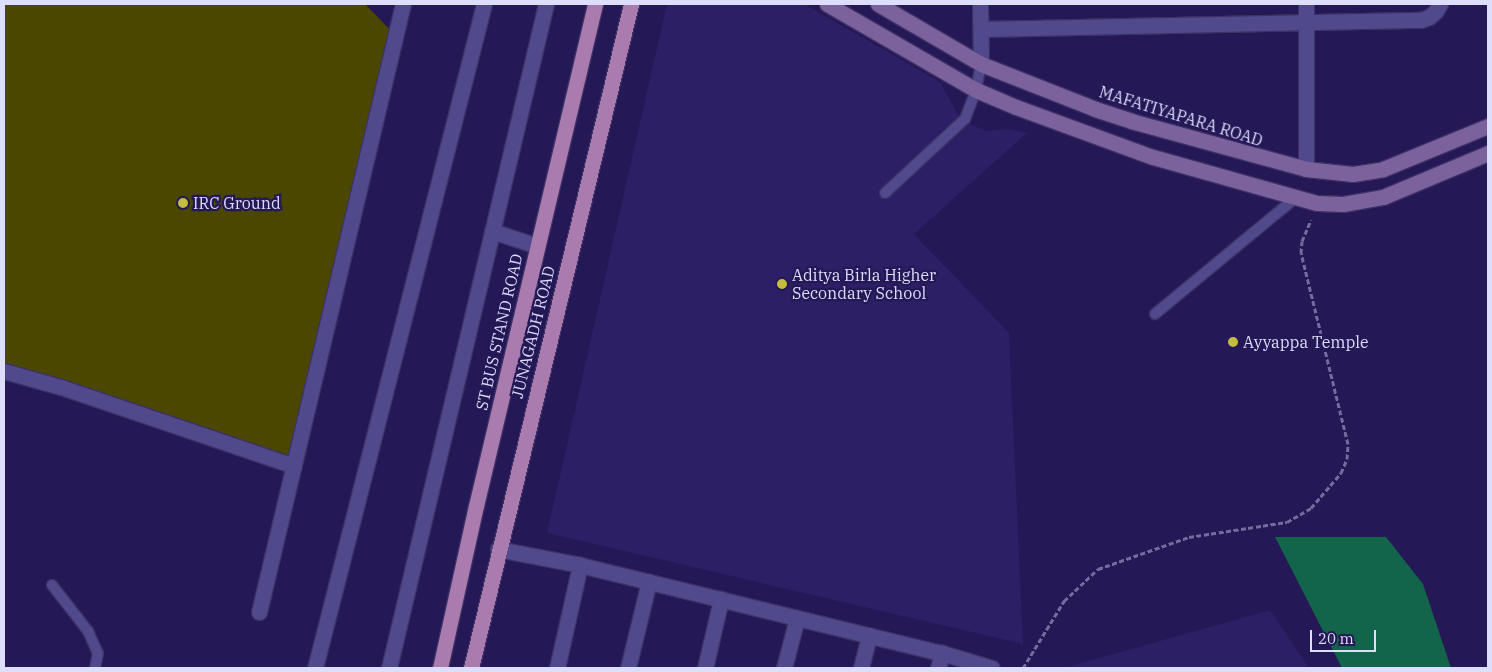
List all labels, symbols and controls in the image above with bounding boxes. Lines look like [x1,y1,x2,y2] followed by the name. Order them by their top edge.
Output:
[1097,82,1265,150] street label: MAFATIYAPARA ROAD
[193,193,281,213] place label: IRC Ground
[177,197,189,209] marker: IRC Ground
[472,252,526,412] street label: ST BUS STAND ROAD
[507,264,559,400] street label: JUNAGADH ROAD
[792,265,936,303] place label: Aditya Birla Higher Secondary School
[776,278,788,290] marker: Aditya Birla Higher Secondary School
[1243,332,1369,352] place label: Ayyappa Temple
[1227,336,1239,348] marker: Ayyappa Temple
[1312,620,1378,652] scale bar
[1318,629,1354,648] text: 20 m

